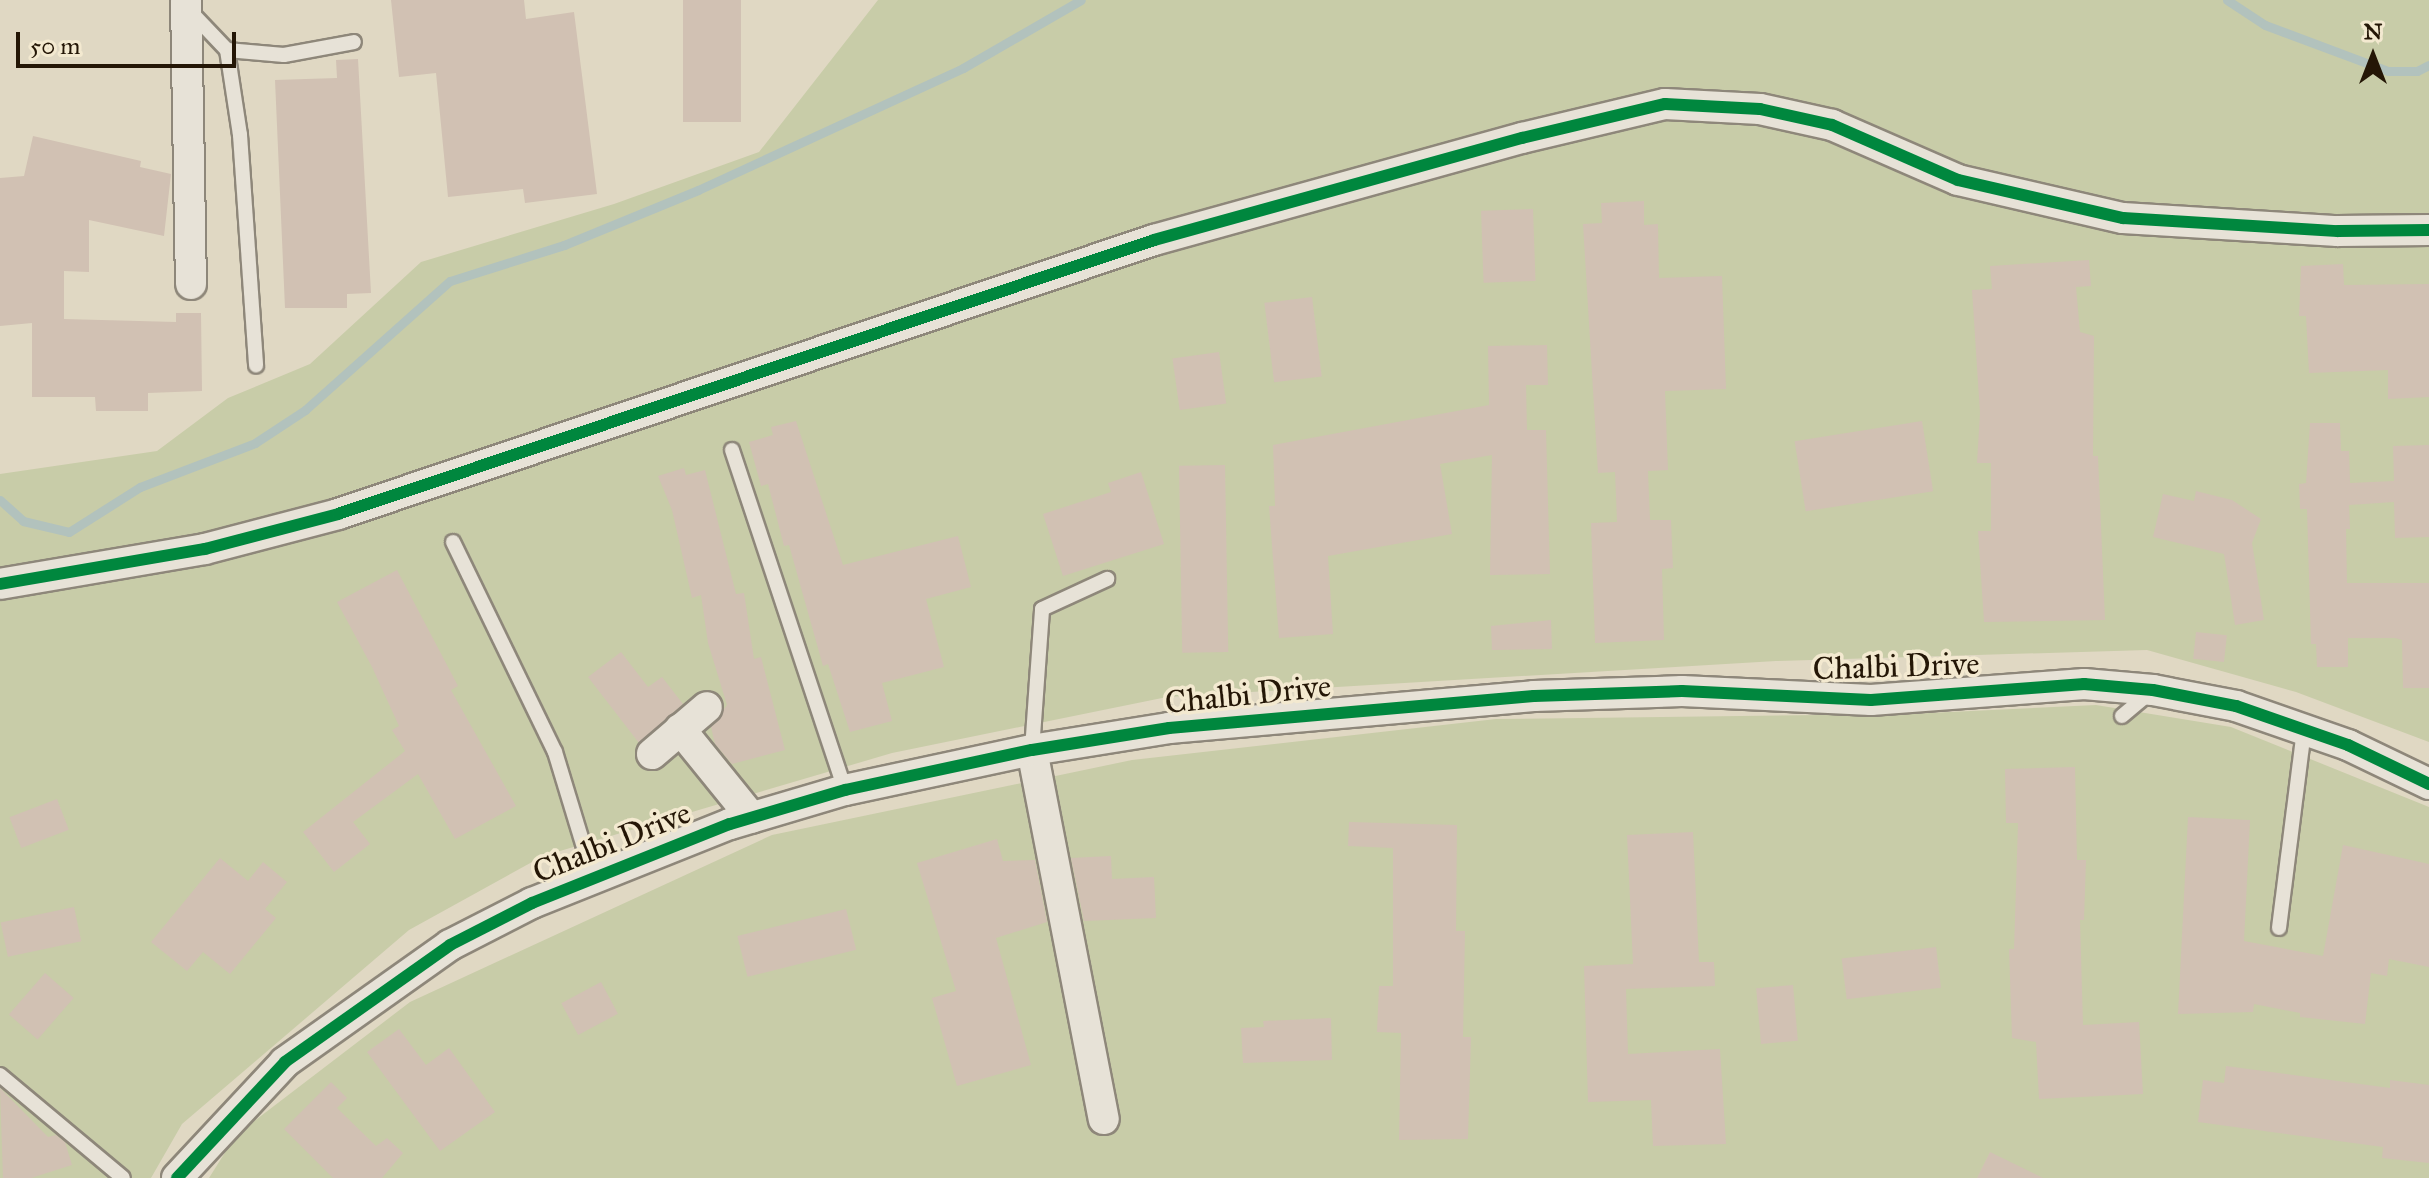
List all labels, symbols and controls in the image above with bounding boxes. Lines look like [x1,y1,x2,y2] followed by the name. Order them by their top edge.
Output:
[20,16,240,66] scale bar
[2333,16,2413,96] north arrow
[2364,18,2382,45] text: N
[30,31,80,61] text: 50 m
[1812,645,1980,689] street label: Chalbi Drive
[1163,667,1333,723] street label: Chalbi Drive
[527,794,697,892] street label: Chalbi Drive

